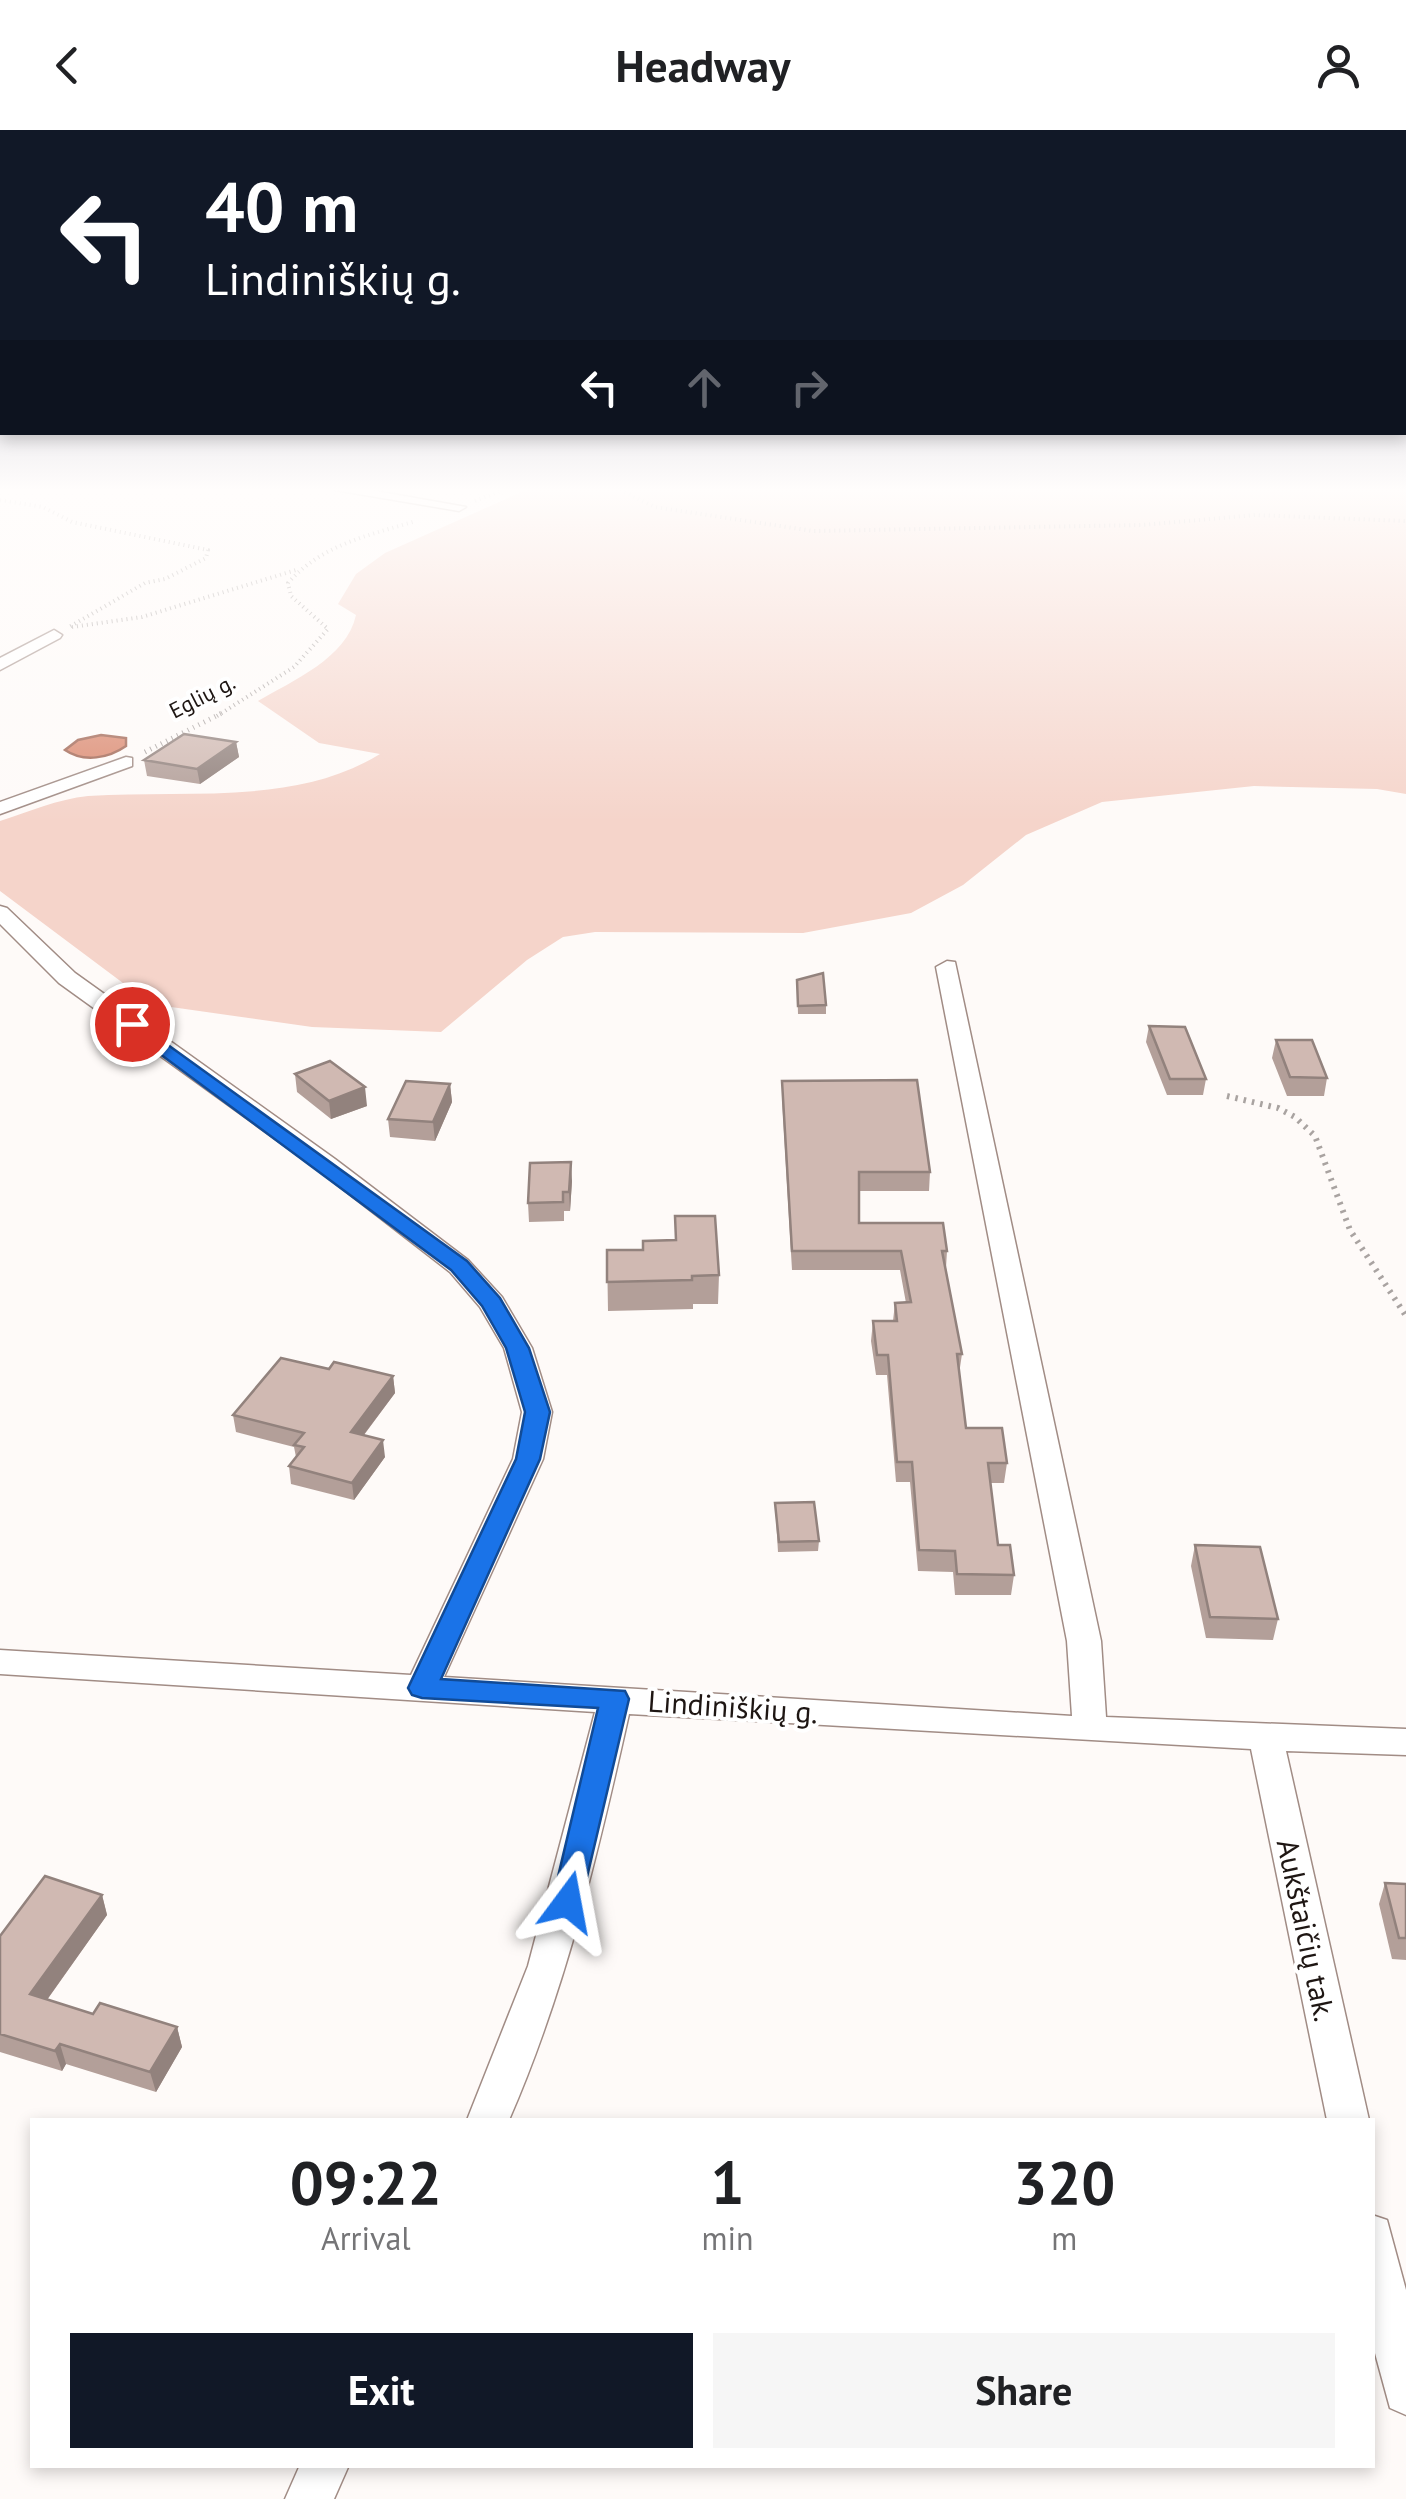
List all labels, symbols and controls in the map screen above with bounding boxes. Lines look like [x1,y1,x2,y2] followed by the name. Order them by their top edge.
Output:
[615,36,791,94] text: Headway
[40,38,95,93] icon: back
[1311,38,1366,93] icon: person
[205,161,358,251] text: 40 m
[40,170,170,300] icon: left
[205,249,461,307] text: Lindiniškių g.
[572,360,627,415] icon: left
[677,360,732,415] icon: ahead
[782,360,837,415] icon: right
[164,668,240,724] street label: Eglių g.
[90,982,175,1067] pin
[105,997,160,1052] icon: arrive
[647,1681,819,1731] street label: Lindiniškių g.
[1269,1835,1345,2025] street label: Aukštaičių tak.
[516,1850,620,1954] position arrow
[290,2143,442,2221] text: 09:22
[711,2143,745,2221] text: 1
[1013,2143,1115,2221] text: 320
[321,2217,411,2259] text: Arrival
[702,2217,754,2259] text: min
[1051,2217,1077,2259] text: m
[70,2333,693,2448] button: Exit
[713,2333,1335,2448] button: Share

